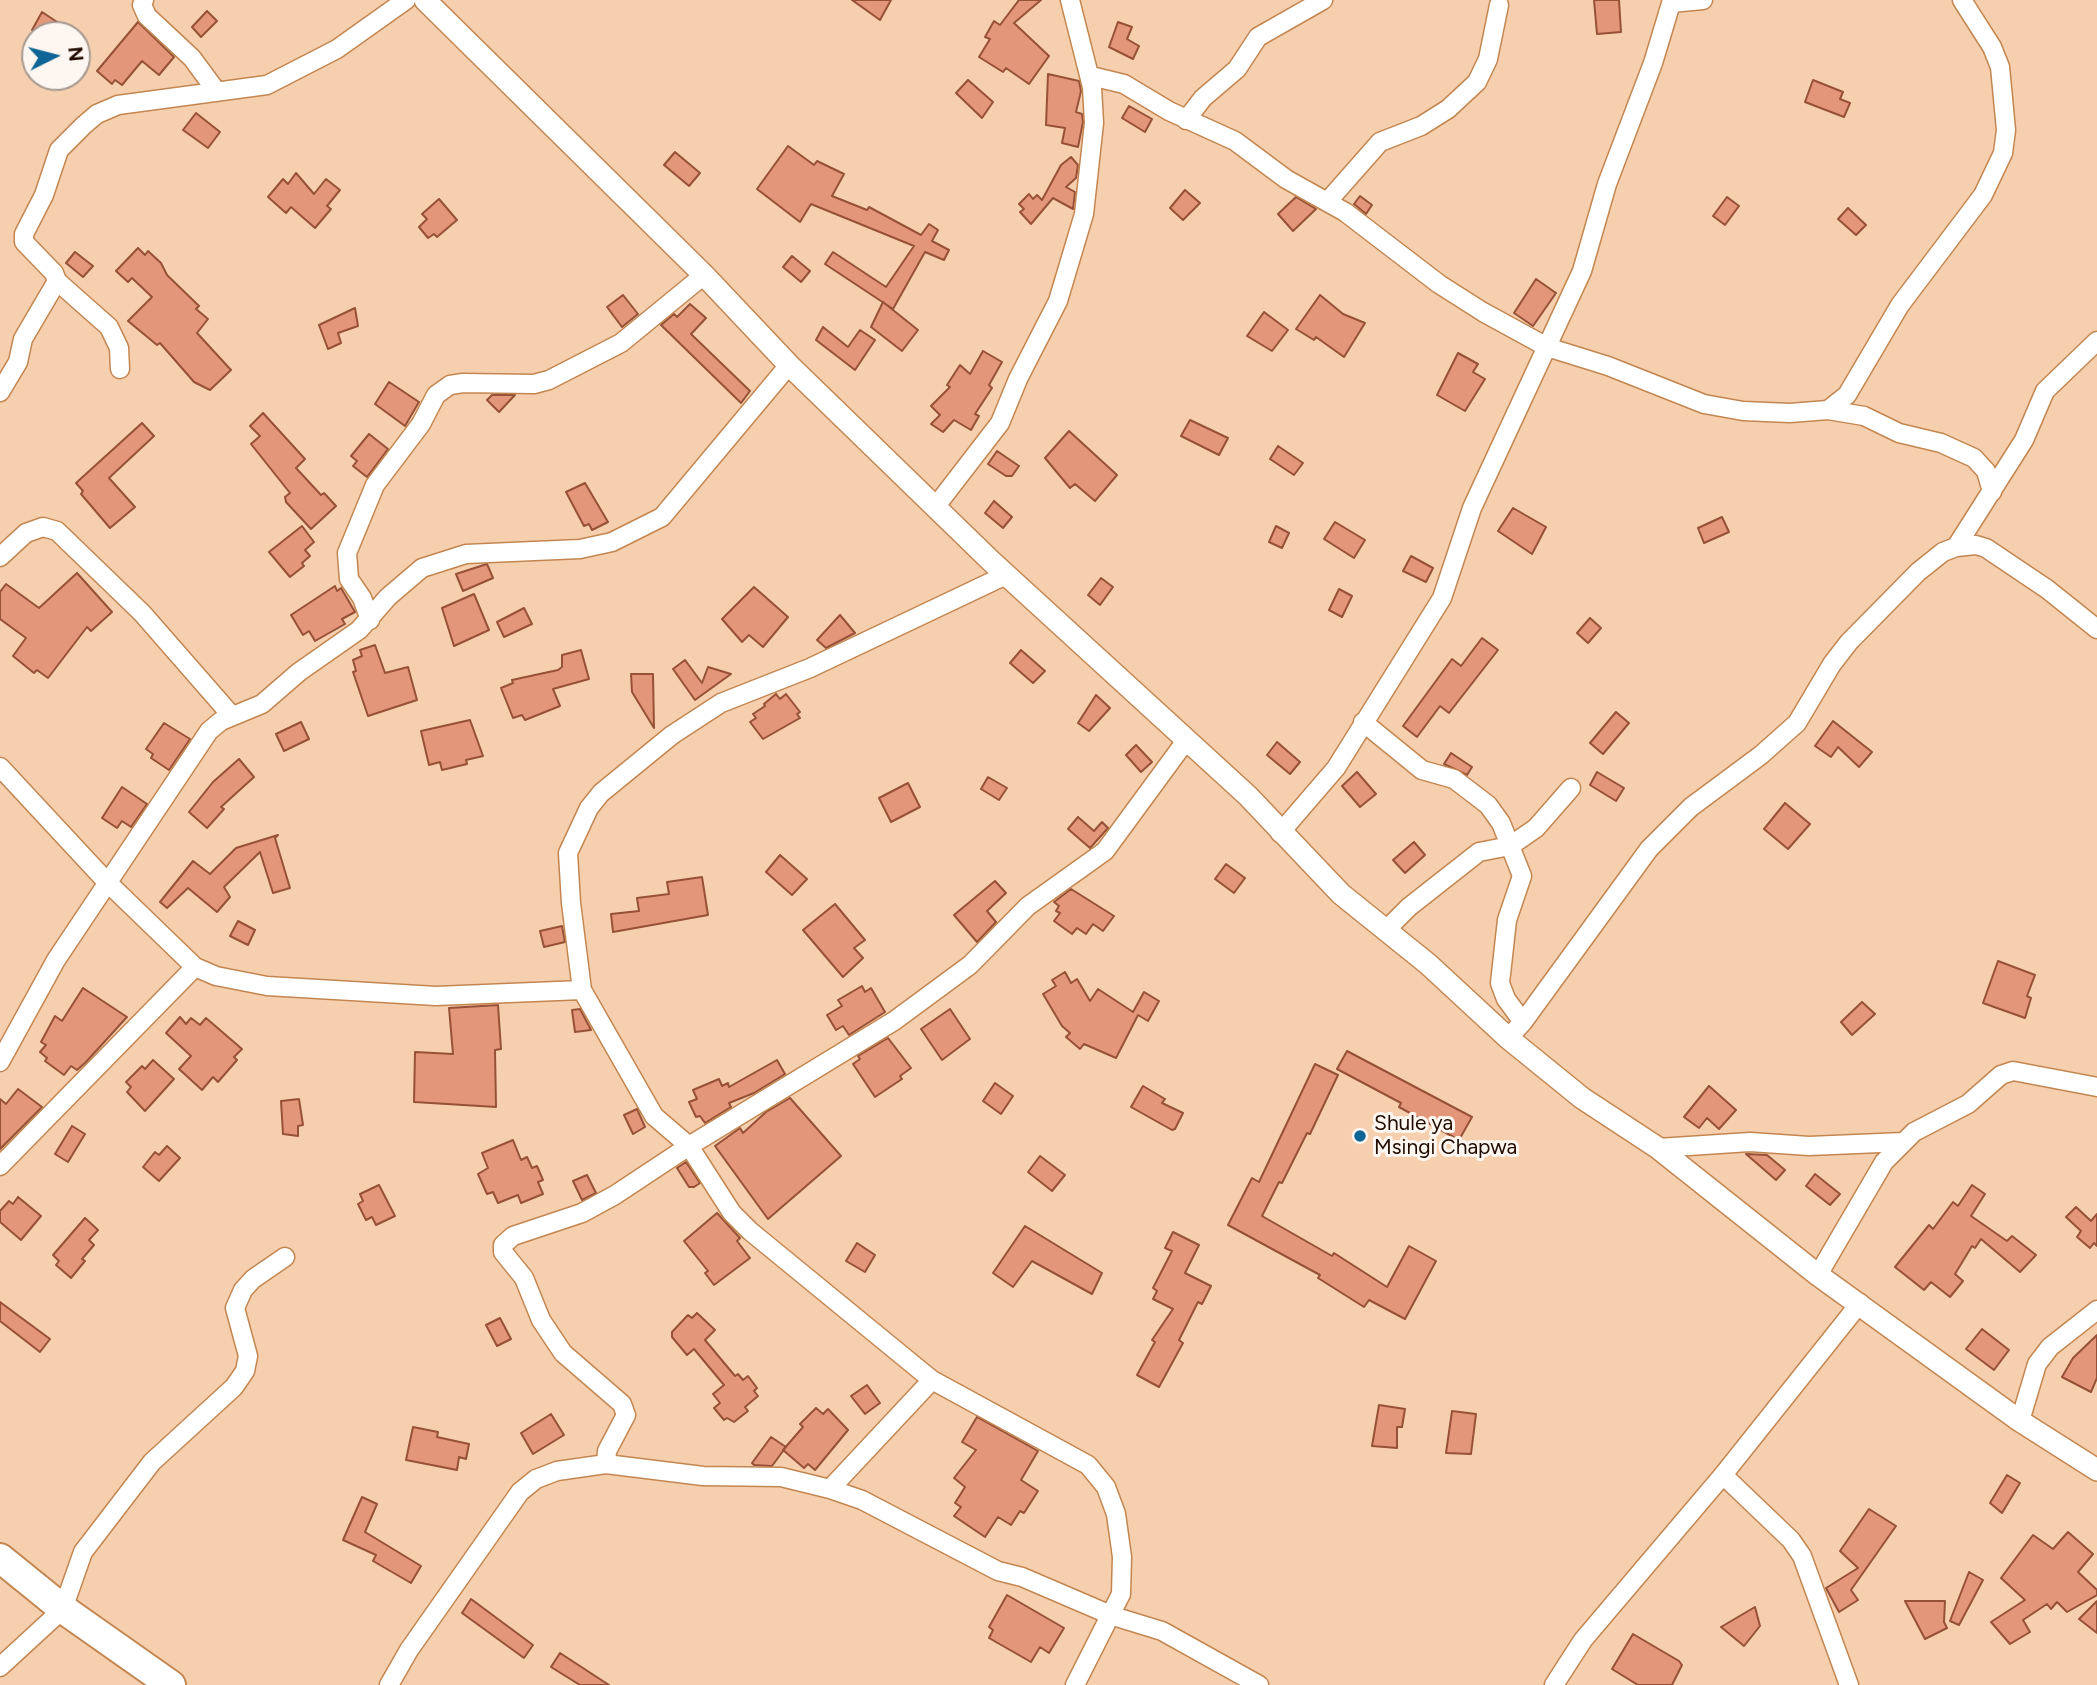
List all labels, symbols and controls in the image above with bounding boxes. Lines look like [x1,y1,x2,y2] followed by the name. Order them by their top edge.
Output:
[21,21,91,91] north arrow
[63,45,88,62] text: N
[1374,1111,1517,1161] place label: Shule ya Msingi Chapwa
[1352,1128,1368,1144] marker: Shule ya Msingi Chapwa

